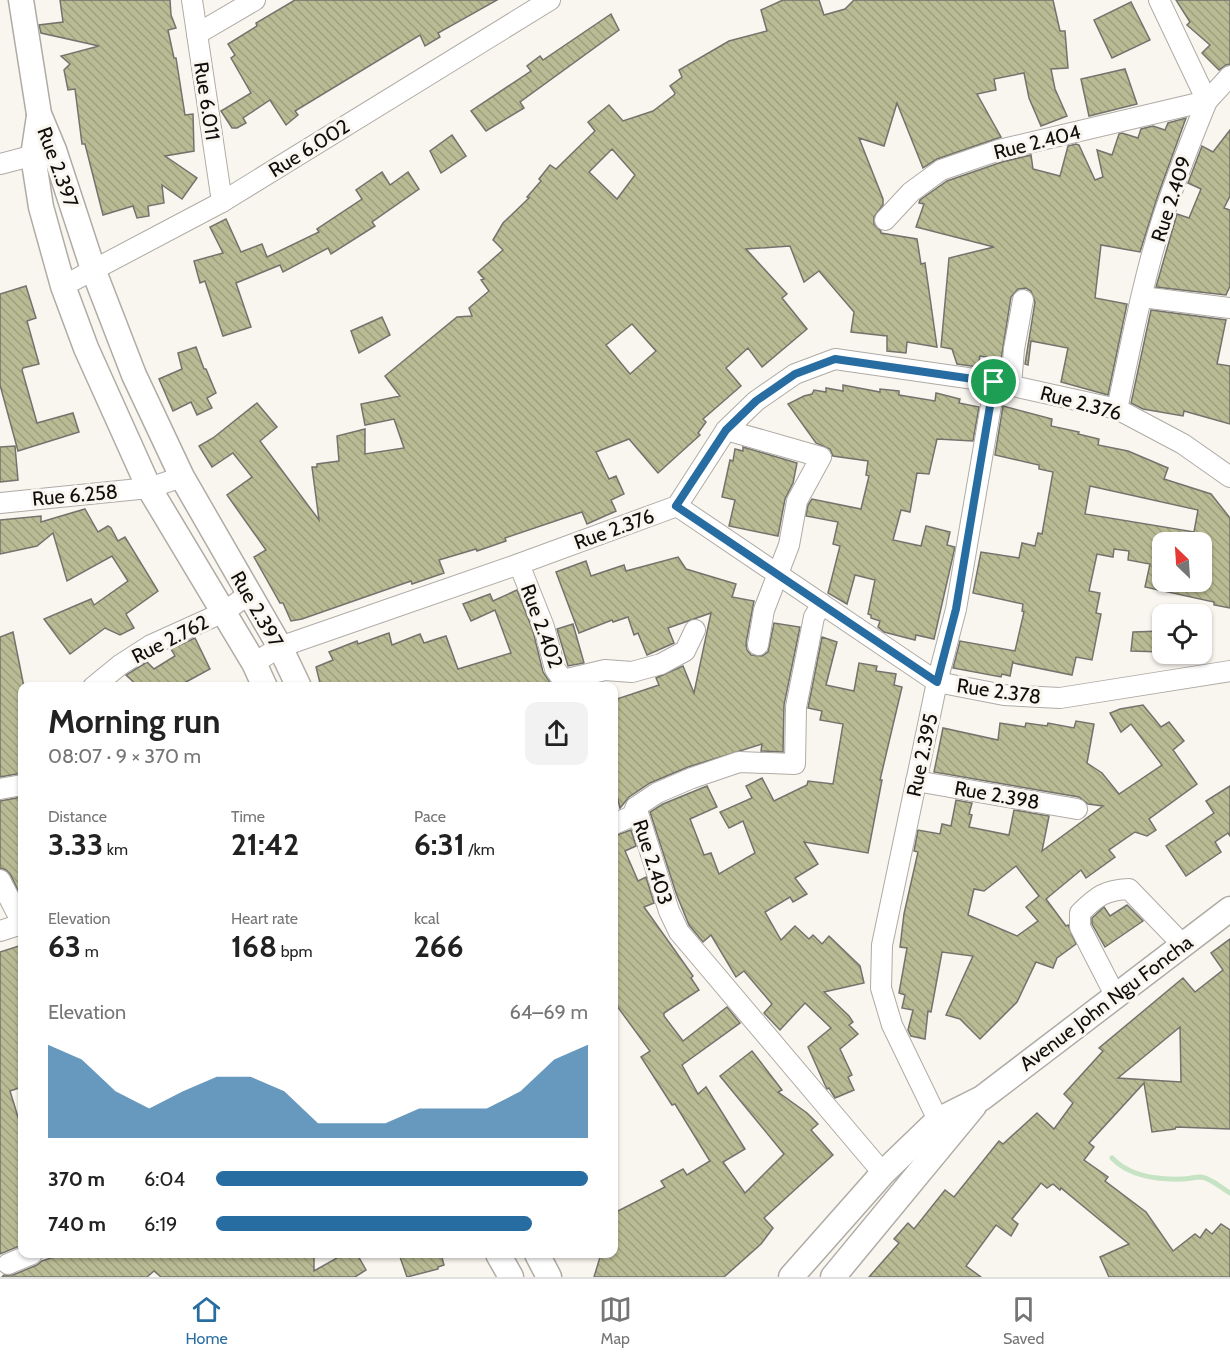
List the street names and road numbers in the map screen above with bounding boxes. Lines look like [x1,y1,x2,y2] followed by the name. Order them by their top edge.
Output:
[189,60,225,142] street label: Rue 6.011
[264,114,354,182] street label: Rue 6.002
[991,120,1083,164] street label: Rue 2.404
[32,123,84,211] street label: Rue 2.397
[1146,153,1196,245] street label: Rue 2.409
[1038,381,1124,425] street label: Rue 2.376
[31,479,119,511] street label: Rue 6.258
[571,503,657,555] street label: Rue 2.376
[226,567,288,651] street label: Rue 2.397
[516,581,568,671] street label: Rue 2.402
[128,609,212,669] street label: Rue 2.762
[955,673,1043,709] street label: Rue 2.378
[901,711,943,799] street label: Rue 2.395
[953,776,1041,814] street label: Rue 2.398
[628,816,678,908] street label: Rue 2.403
[1015,930,1197,1076] street label: Avenue John Ngu Foncha

